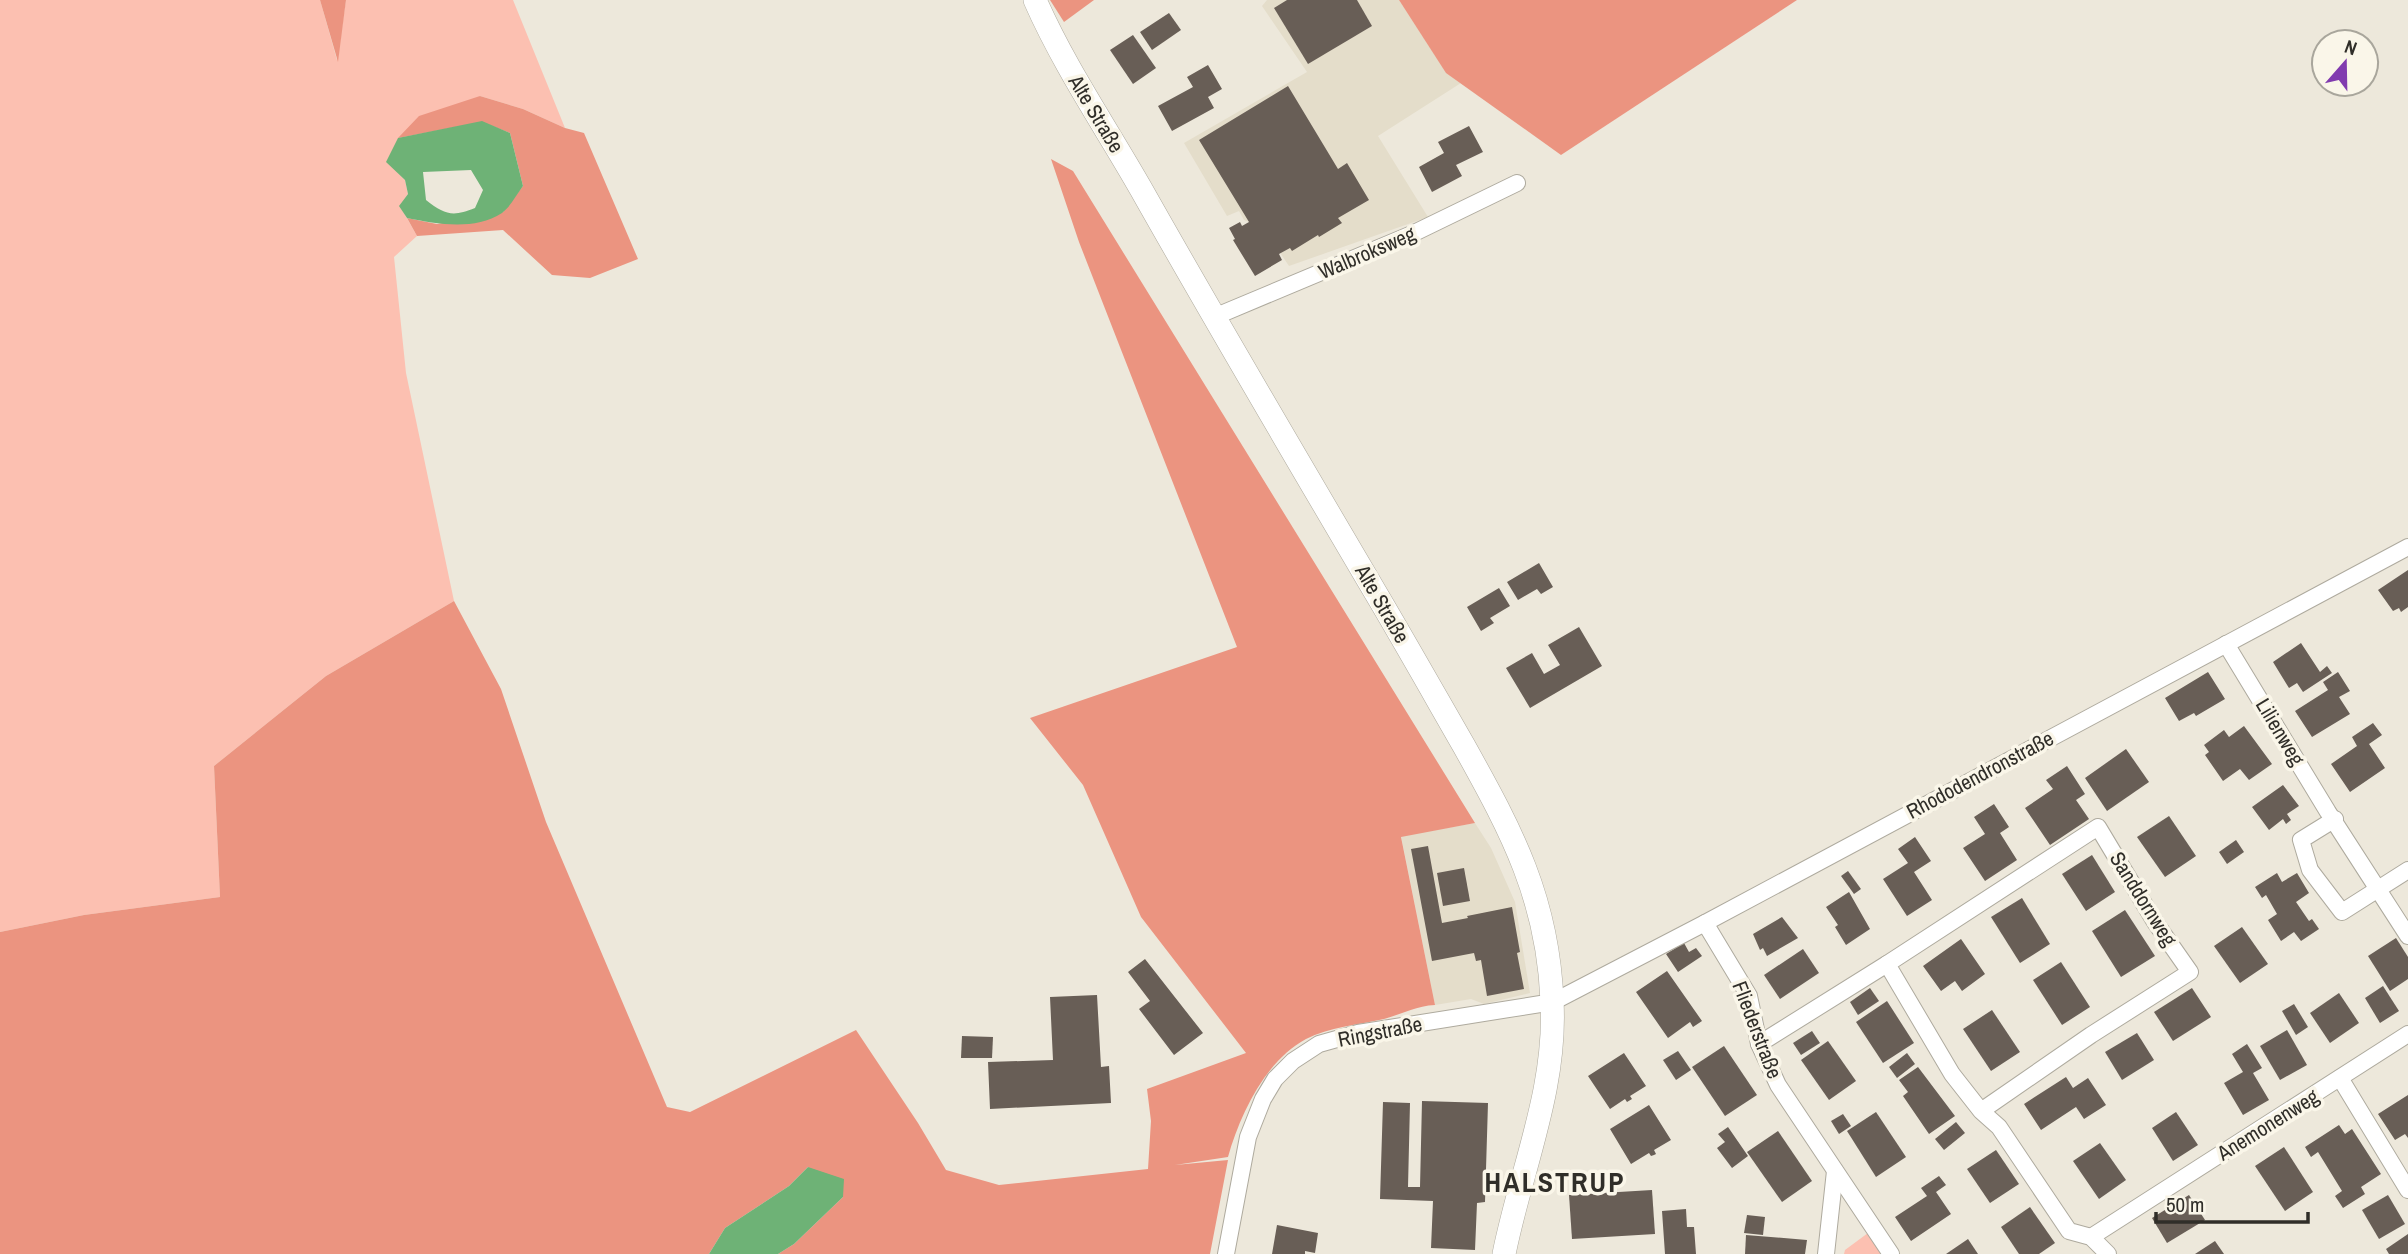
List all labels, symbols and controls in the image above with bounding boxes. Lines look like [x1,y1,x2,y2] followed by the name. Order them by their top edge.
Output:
[2310,28,2380,98] north arrow
[2341,33,2361,61] text: N
[1061,68,1131,158] street label: Alte Straße
[1314,219,1420,286] street label: Walbroksweg
[1348,558,1417,648] street label: Alte Straße
[2249,693,2312,771] street label: Lilienweg
[1901,724,2058,826] street label: Rhododendronstraße
[2103,846,2184,952] street label: Sanddornweg
[1726,977,1789,1083] street label: Fliederstraße
[1335,1009,1424,1054] street label: Ringstraße
[2210,1082,2324,1168] street label: Anemonenweg
[1485,1163,1626,1201] district label: HALSTRUP
[2156,1180,2308,1224] scale bar
[2166,1190,2204,1219] text: 50 m

